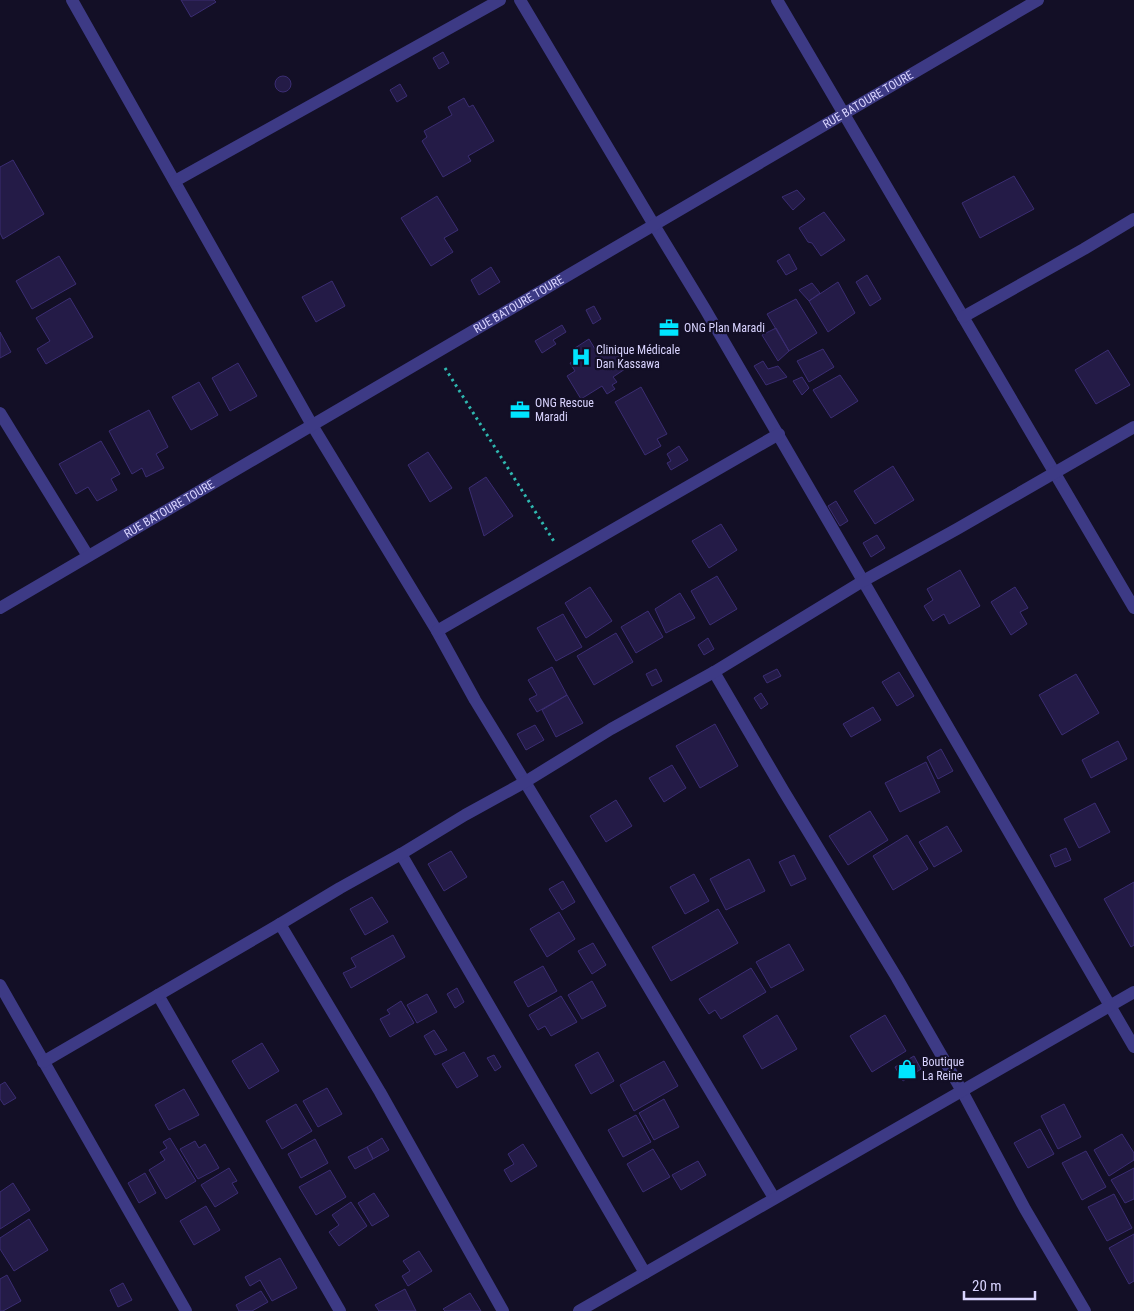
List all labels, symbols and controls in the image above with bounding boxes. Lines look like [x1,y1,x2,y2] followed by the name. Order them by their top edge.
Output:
[821,68,916,131] street label: RUE BATOURE TOURE
[471,272,566,336] street label: RUE BATOURE TOURE
[658,317,680,339] office icon: ONG Plan Maradi
[684,321,765,335] place label: ONG Plan Maradi
[596,343,681,371] place label: Clinique Médicale Dan Kassawa
[570,346,592,368] hospital icon: Clinique Médicale Dan Kassawa
[535,396,594,424] place label: ONG Rescue Maradi
[509,399,531,421] office icon: ONG Rescue Maradi
[122,477,217,541] street label: RUE BATOURE TOURE
[922,1055,964,1083] place label: Boutique La Reine
[896,1058,918,1080] shop icon: Boutique La Reine
[964,1268,1035,1300] scale bar
[972,1277,1002,1295] text: 20 m

